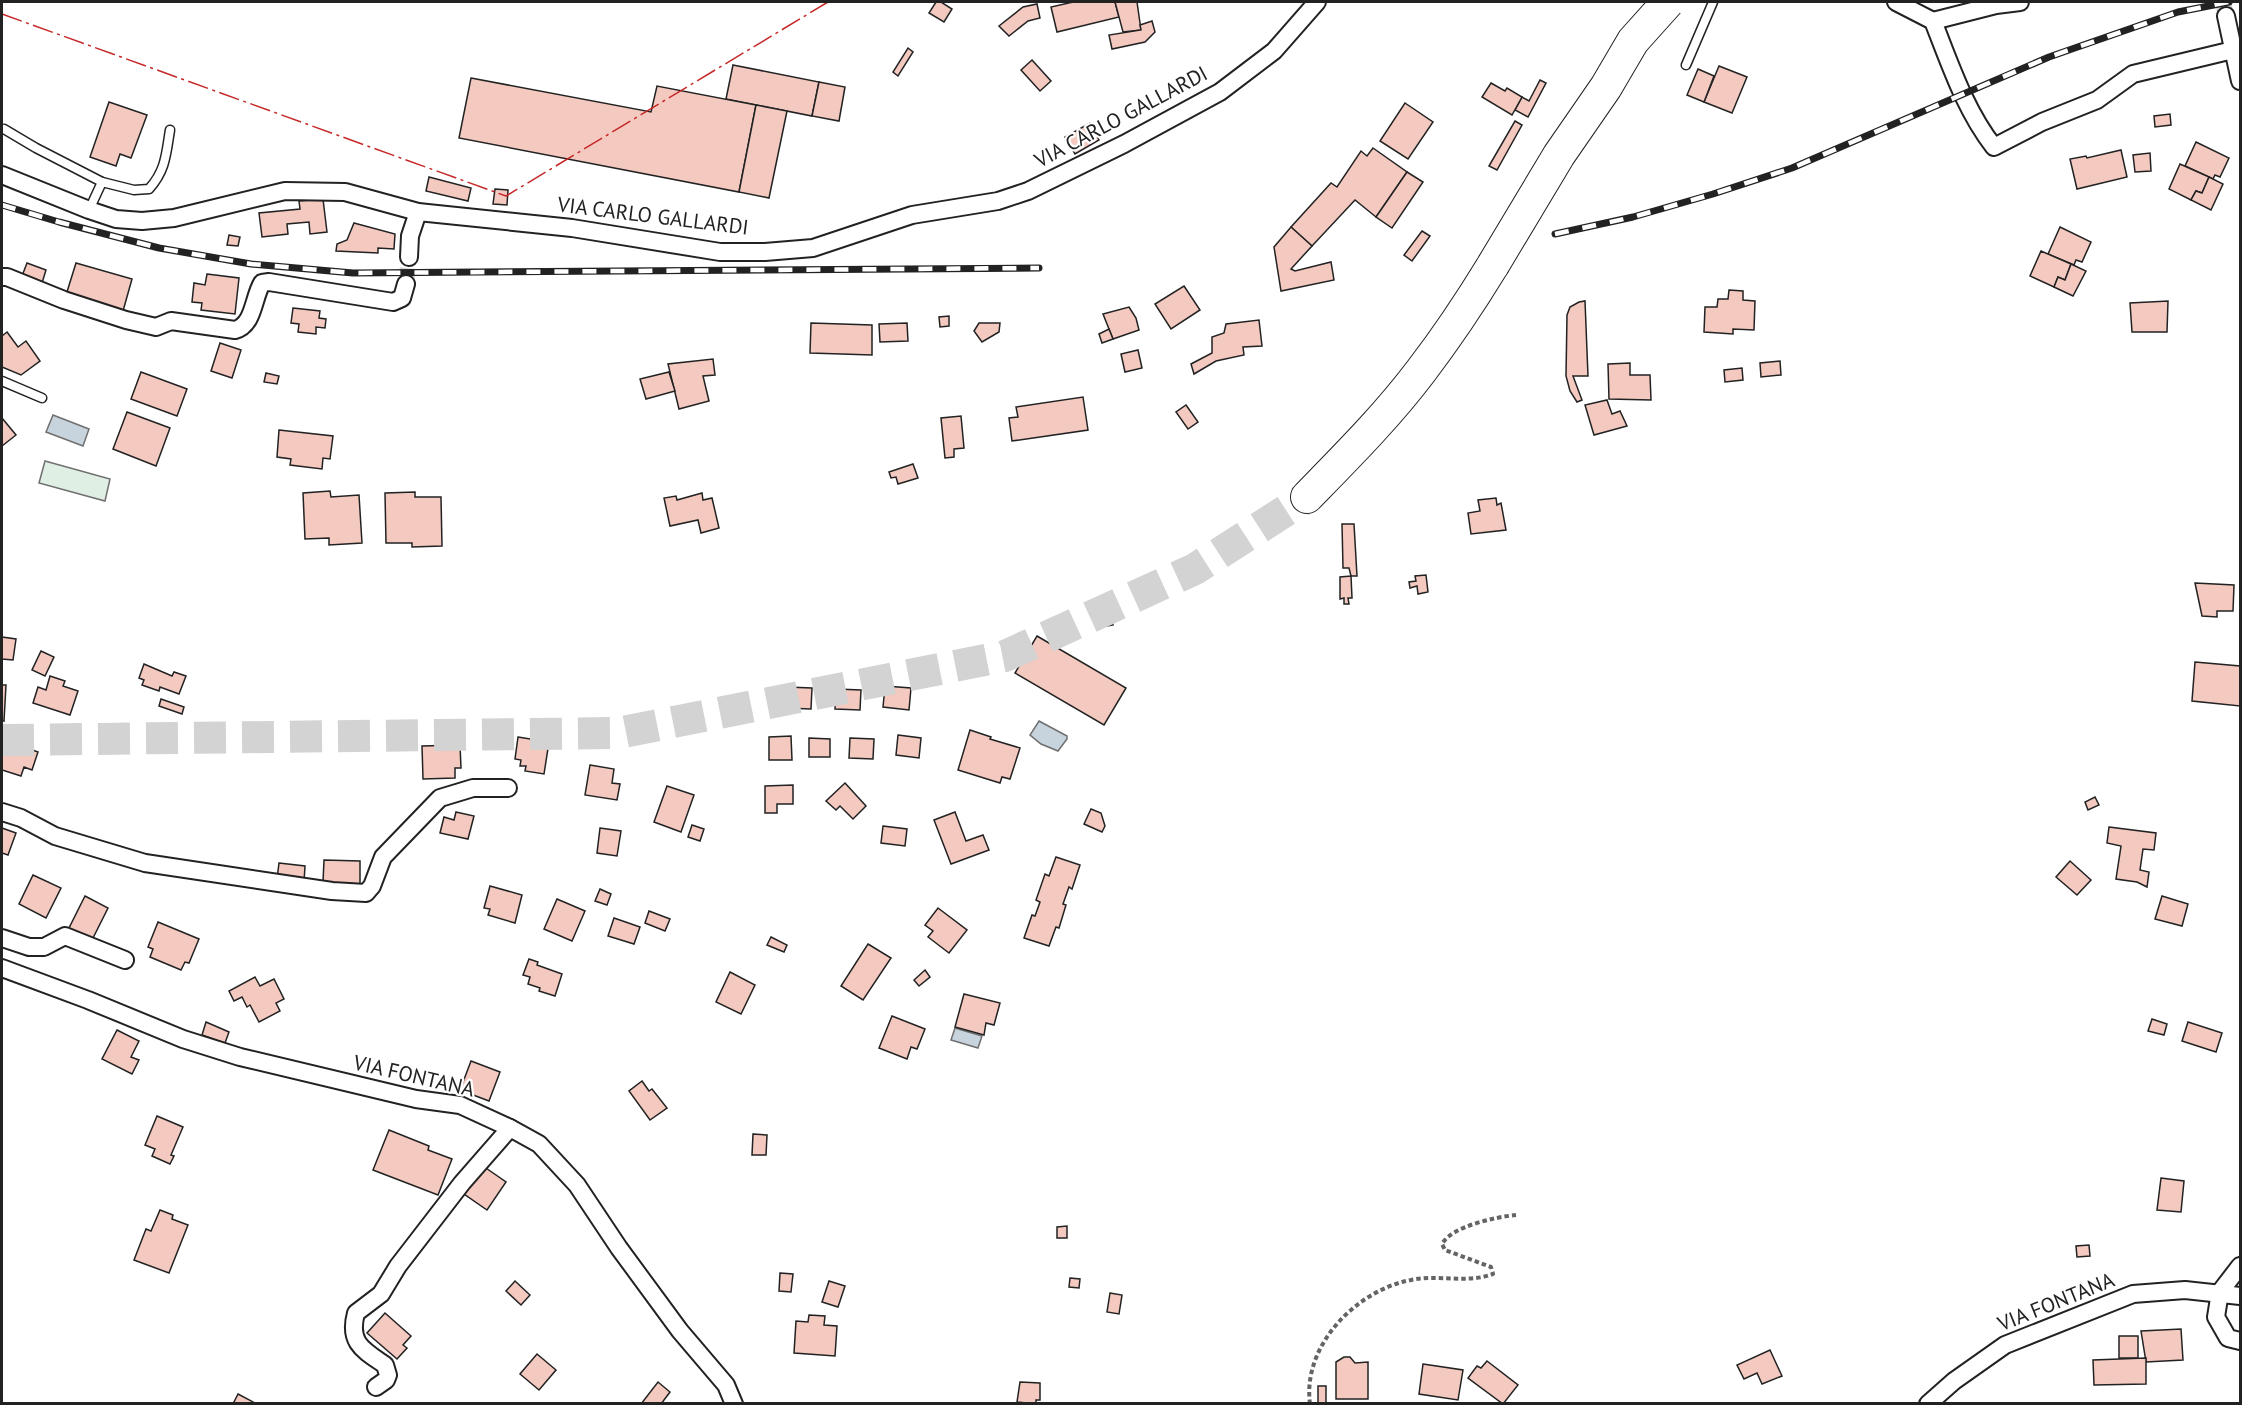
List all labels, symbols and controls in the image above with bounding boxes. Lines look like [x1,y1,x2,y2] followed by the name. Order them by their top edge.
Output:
[1029,59,1212,174] street label: VIA CARLO GALLARDI
[555,190,750,241] street label: VIA CARLO GALLARDI
[350,1048,478,1103] street label: VIA FONTANA
[1993,1266,2119,1338] street label: VIA FONTANA

